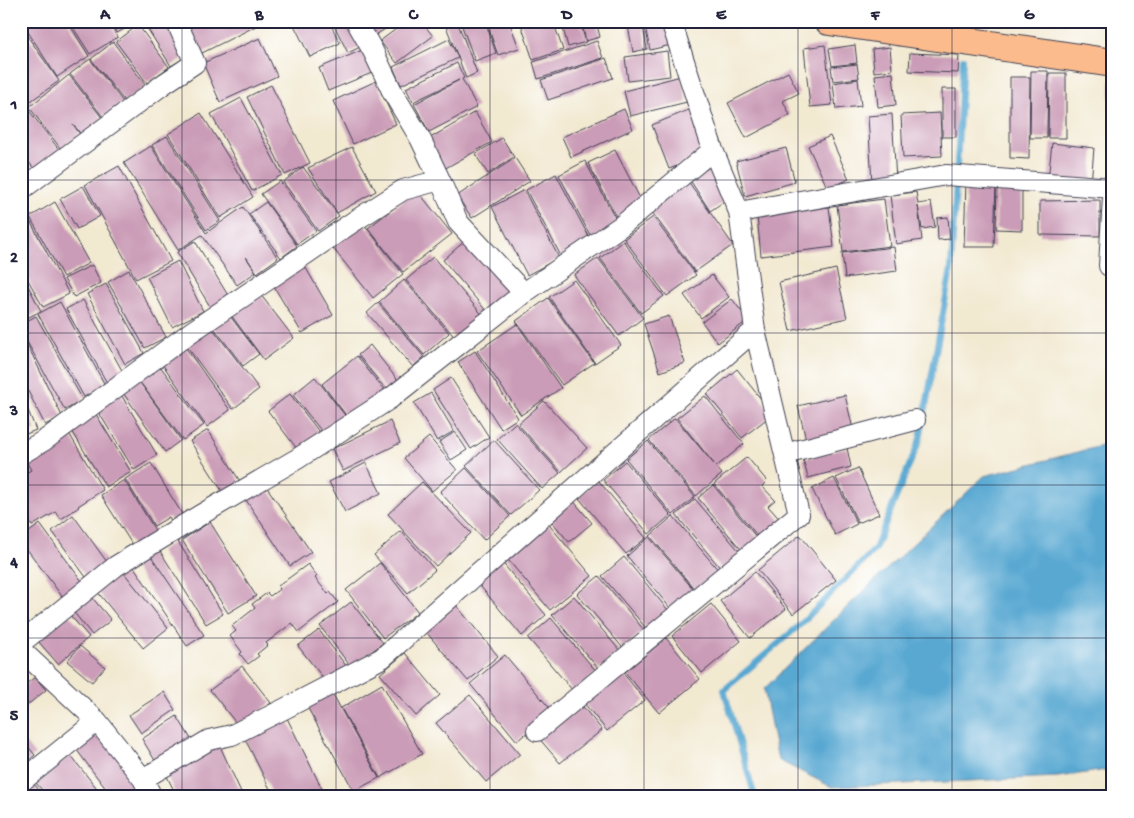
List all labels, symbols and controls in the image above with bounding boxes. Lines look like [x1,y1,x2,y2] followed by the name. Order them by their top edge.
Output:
[99,7,111,26] text: A
[254,7,264,26] text: B
[408,7,419,26] text: C
[560,7,573,26] text: D
[716,7,727,26] text: E
[870,7,881,26] text: F
[1024,7,1035,26] text: G
[10,97,17,116] text: 1
[10,250,18,269] text: 2
[9,403,18,422] text: 3
[9,555,18,574] text: 4
[10,708,19,727] text: 5

